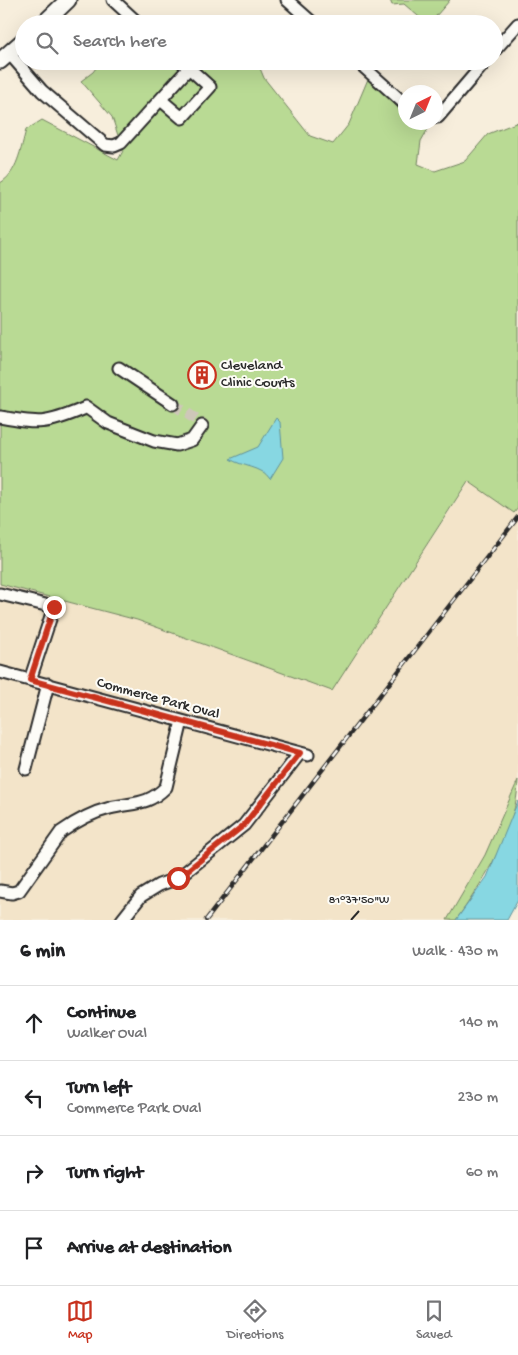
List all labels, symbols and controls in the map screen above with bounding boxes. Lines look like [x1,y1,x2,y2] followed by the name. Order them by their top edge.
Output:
[15,15,503,70] search box
[33,29,61,57] icon: search
[73,31,167,54] text: Search here
[398,85,443,130] north arrow
[221,357,295,392] place label: Cleveland Clinic Courts
[187,360,217,390] building icon: Cleveland Clinic Courts
[43,596,66,619] route end
[95,674,221,724] street label: Commerce Park Oval
[167,867,190,890] route start
[329,894,389,908] text: 81°37'50"W
[20,940,65,965] text: 6 min
[412,943,498,962] text: Walk · 430 m
[67,1002,136,1025] text: Continue
[20,1009,48,1037] icon: ahead
[460,1014,498,1033] text: 140 m
[67,1025,147,1044] text: Walker Oval
[67,1077,131,1100] text: Turn left
[20,1084,48,1112] icon: left
[458,1089,498,1108] text: 230 m
[67,1100,202,1119] text: Commerce Park Oval
[20,1159,48,1187] icon: right
[67,1162,143,1185] text: Turn right
[466,1164,498,1183] text: 60 m
[20,1234,48,1262] icon: arrive
[67,1237,231,1260] text: Arrive at destination
[66,1297,94,1344] tab: Map
[227,1297,284,1344] tab: Directions
[416,1297,452,1344] tab: Saved

